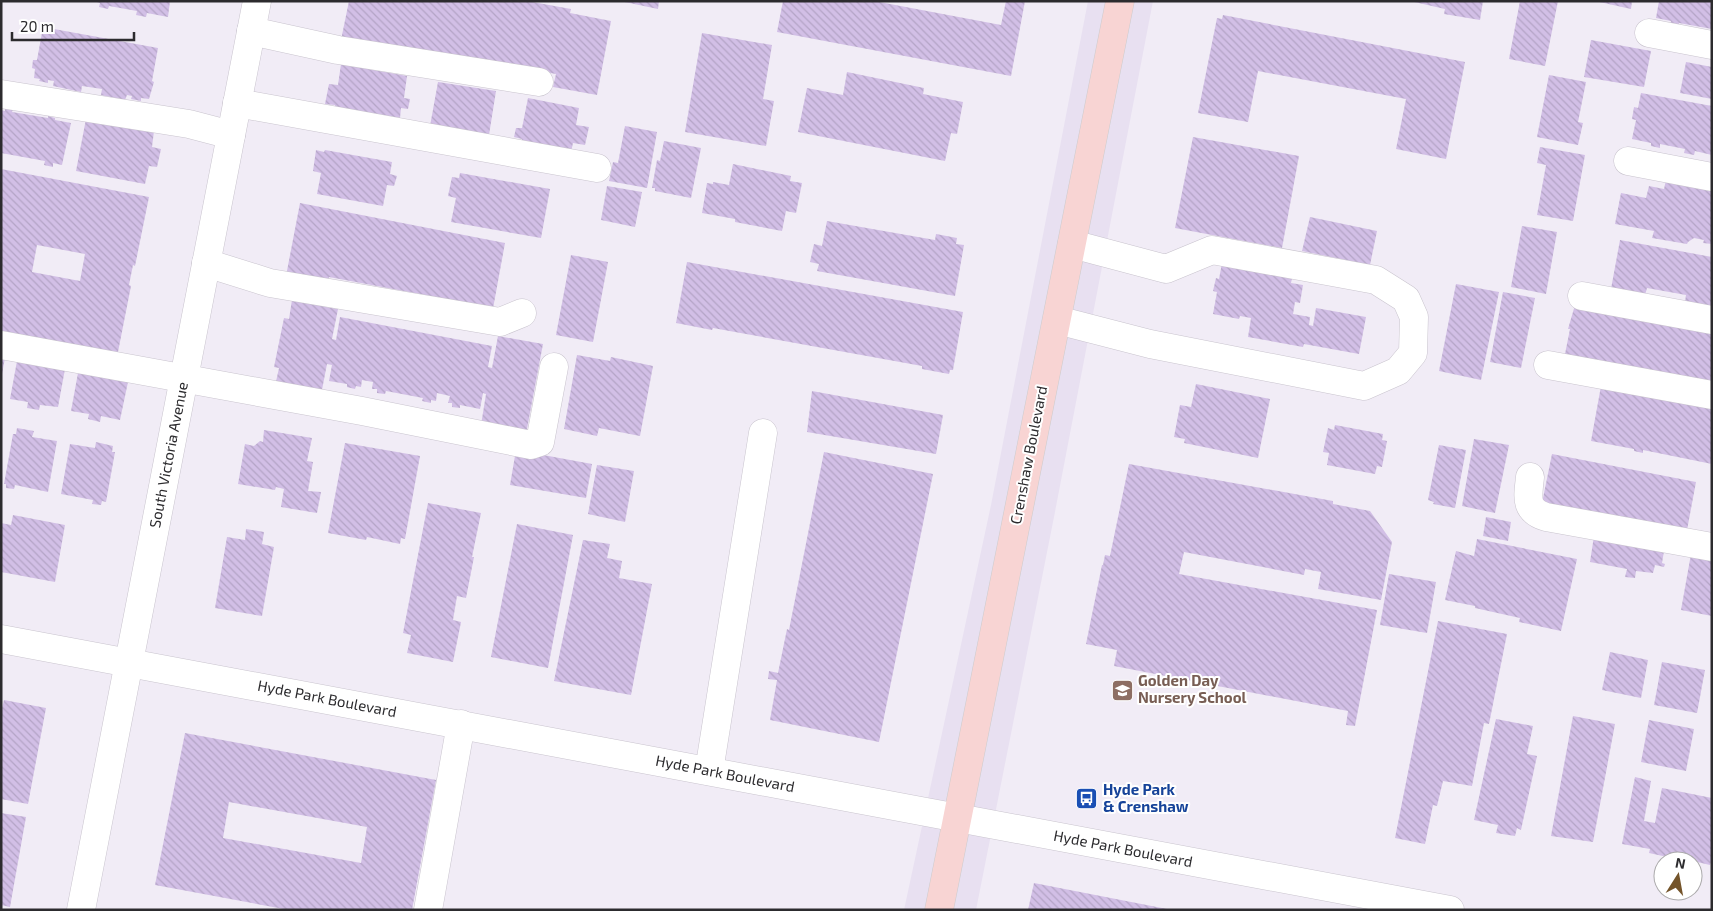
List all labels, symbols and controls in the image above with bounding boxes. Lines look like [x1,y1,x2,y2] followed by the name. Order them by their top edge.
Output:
[12,10,135,42] scale bar
[20,17,54,35] text: 20 m
[145,380,191,529] street label: South Victoria Avenue
[1006,384,1050,526] street label: Crenshaw Boulevard
[1138,671,1247,707] place label: Golden Day Nursery School
[256,676,398,720] street label: Hyde Park Boulevard
[1110,678,1134,702] school or university icon: Golden Day Nursery School
[654,751,796,795] street label: Hyde Park Boulevard
[1103,780,1189,815] place label: Hyde Park & Crenshaw
[1075,787,1099,811] bus stop icon: Hyde Park & Crenshaw
[1052,826,1194,870] street label: Hyde Park Boulevard
[1653,851,1703,901] north arrow
[1674,853,1687,872] text: N

